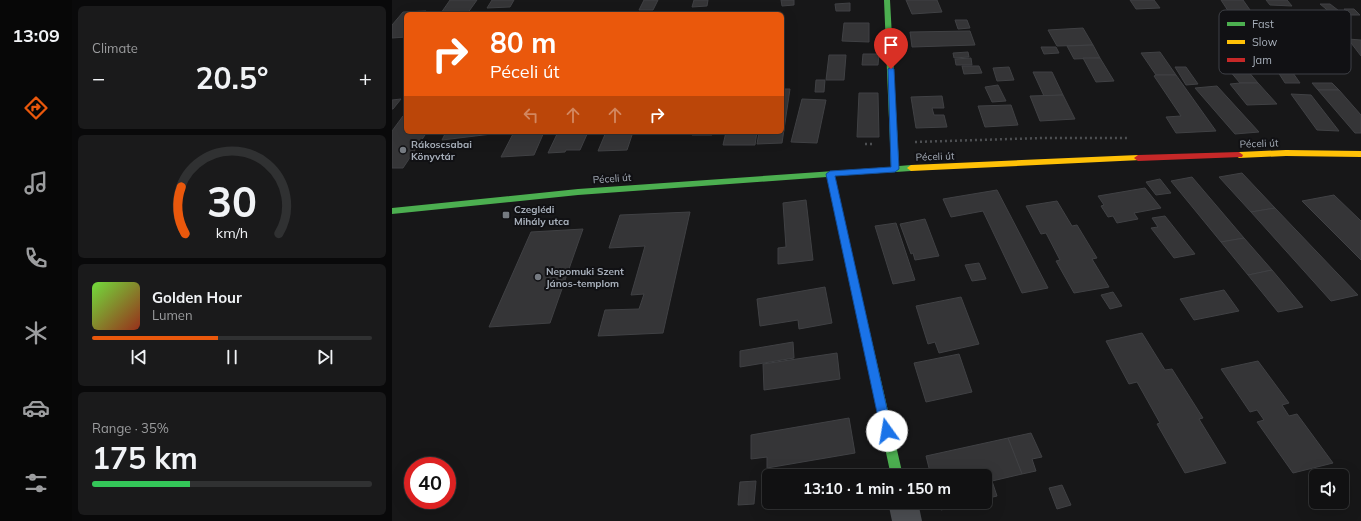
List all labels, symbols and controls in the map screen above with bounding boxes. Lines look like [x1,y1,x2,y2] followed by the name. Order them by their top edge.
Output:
[1219,10,1351,74] legend
[1252,17,1274,31] text: Fast
[12,24,60,47] text: 13:09
[490,25,556,60] text: 80 m
[424,28,476,80] icon: right
[874,28,908,69] pin
[880,34,902,56] icon: arrive
[1252,35,1278,49] text: Slow
[92,40,138,56] text: Climate
[1252,53,1272,67] text: Jam
[196,59,268,97] text: 20.5°
[490,60,560,83] text: Péceli út
[92,64,105,92] text: −
[359,64,372,92] text: +
[22,94,50,122] icon: directions
[520,104,542,126] icon: left
[562,104,584,126] icon: ahead
[604,104,626,126] icon: ahead
[646,104,668,126] icon: right
[1239,136,1279,151] street label: Péceli út
[411,138,472,163] place label: Rákoscsabai Könyvtár
[398,145,408,155] marker: Rákoscsabai Könyvtár
[915,149,955,164] street label: Péceli út
[22,169,50,197] icon: music
[592,171,632,186] street label: Péceli út
[207,175,257,227] text: 30
[514,203,569,228] place label: Czeglédi Mihály utca
[501,210,511,220] marker: Czeglédi Mihály utca
[216,224,248,242] text: km/h
[22,244,50,272] icon: phone
[546,265,624,290] place label: Nepomuki Szent János-templom
[533,272,543,282] marker: Nepomuki Szent János-templom
[152,288,242,307] text: Golden Hour
[152,307,193,323] text: Lumen
[22,319,50,347] icon: climate
[128,346,150,368] icon: previous
[221,346,243,368] icon: pause
[314,346,336,368] icon: next
[22,394,50,422] icon: car
[866,410,908,452] position arrow
[92,420,169,436] text: Range · 35%
[92,439,198,477] text: 175 km
[404,457,456,509] speed limit sign: 40
[22,469,50,497] icon: filters
[1309,469,1349,509] map controls
[1309,469,1349,509] button: sound
[803,479,951,498] text: 13:10 · 1 min · 150 m

